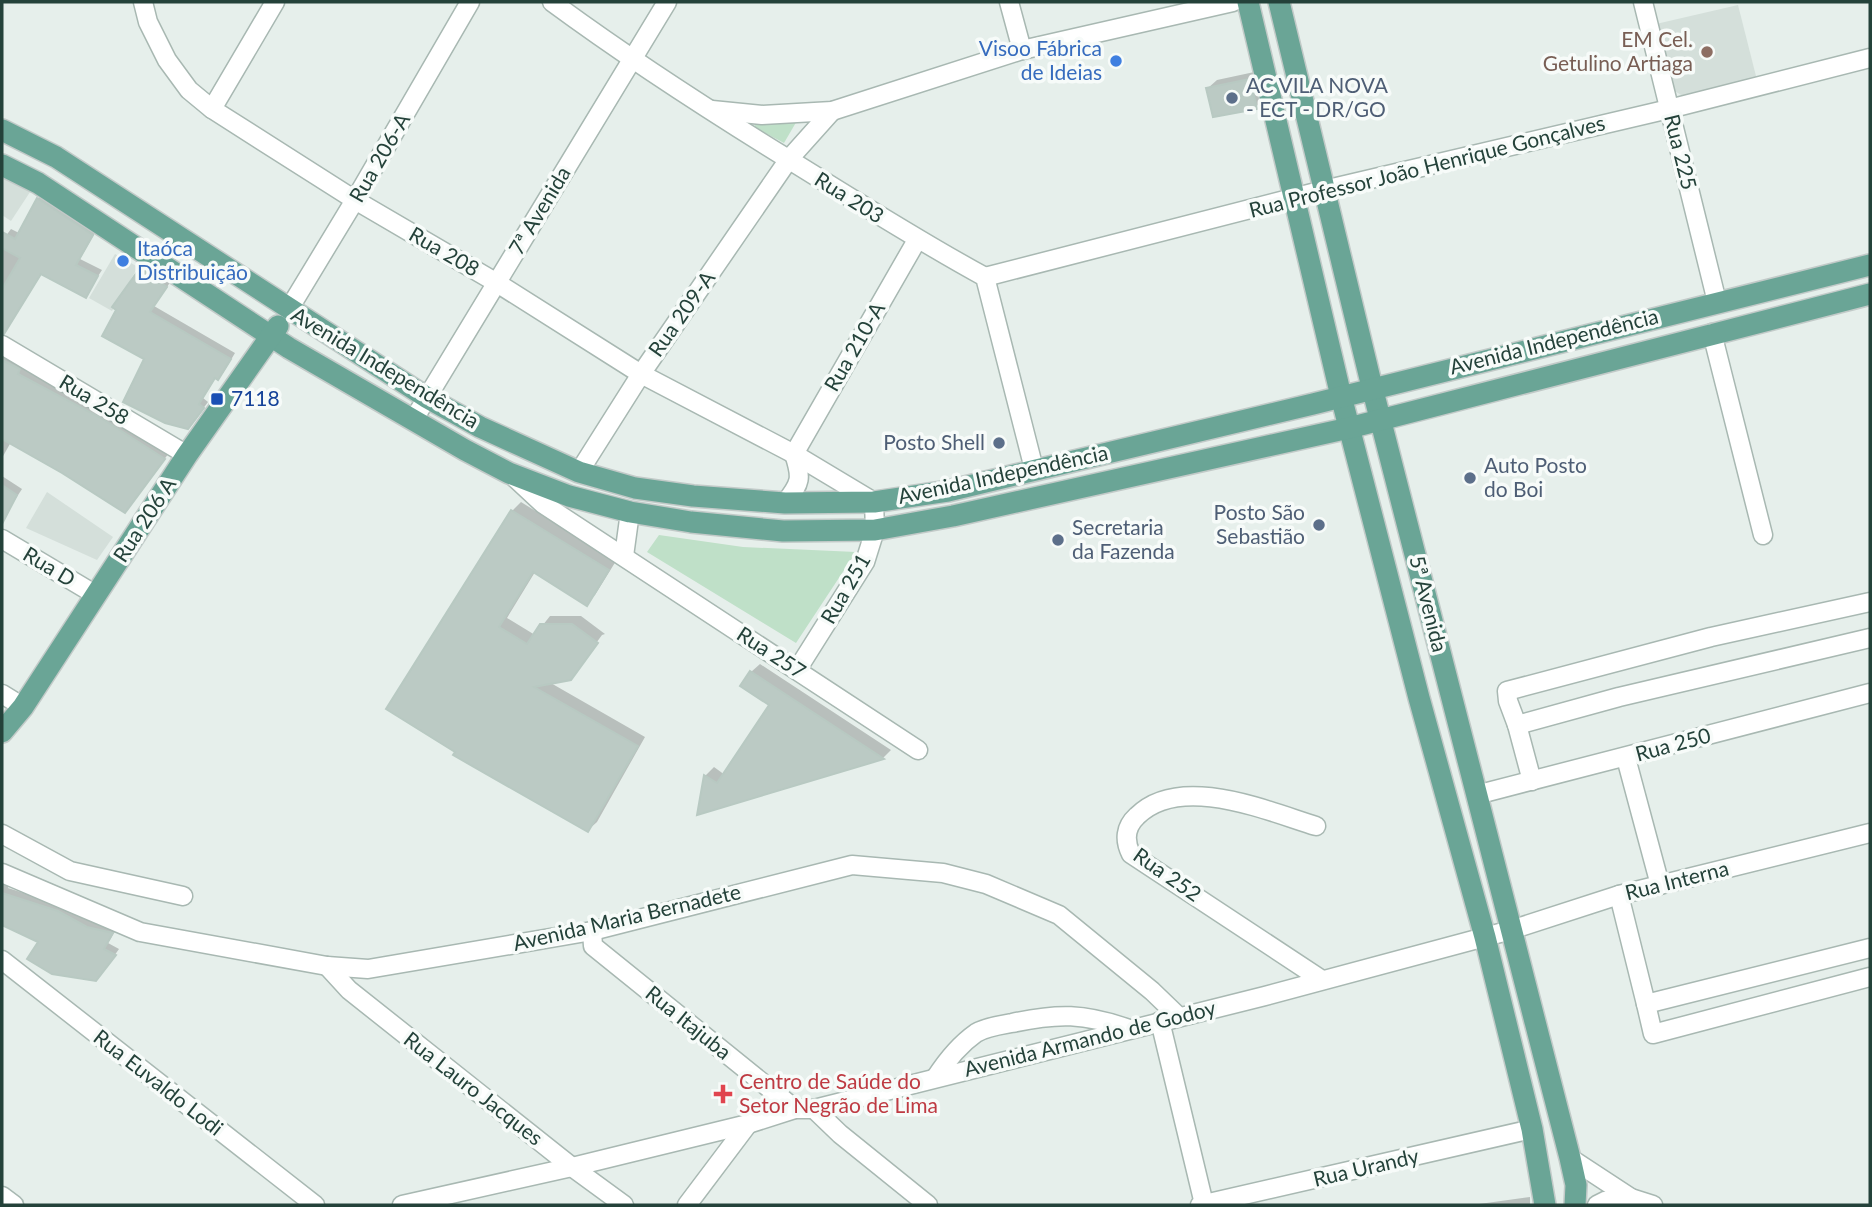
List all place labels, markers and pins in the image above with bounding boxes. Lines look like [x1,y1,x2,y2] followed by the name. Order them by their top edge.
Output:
[1543,26,1693,75] place label: EM Cel. Getulino Artiaga
[979,35,1102,84] place label: Visoo Fábrica de Ideias
[1699,44,1715,60] marker: EM Cel. Getulino Artiaga
[1108,53,1124,69] marker: Visoo Fábrica de Ideias
[1246,72,1389,121] place label: AC VILA NOVA - ECT - DR/GO
[1224,90,1240,106] marker: AC VILA NOVA - ECT - DR/GO
[137,235,248,284] place label: Itaóca Distribuição
[115,253,131,269] marker: Itaóca Distribuição
[231,385,280,410] place label: 7118
[209,391,225,407] marker: 7118
[883,429,985,454] place label: Posto Shell
[991,435,1007,451] marker: Posto Shell
[1484,452,1587,501] place label: Auto Posto do Boi
[1462,470,1478,486] marker: Auto Posto do Boi
[1214,499,1305,548] place label: Posto São Sebastião
[1072,514,1175,563] place label: Secretaria da Fazenda
[1311,517,1327,533] marker: Posto São Sebastião
[1050,532,1066,548] marker: Secretaria da Fazenda
[739,1068,938,1117] place label: Centro de Saúde do Setor Negrão de Lima
[713,1084,733,1104] marker: Centro de Saúde do Setor Negrão de Lima

